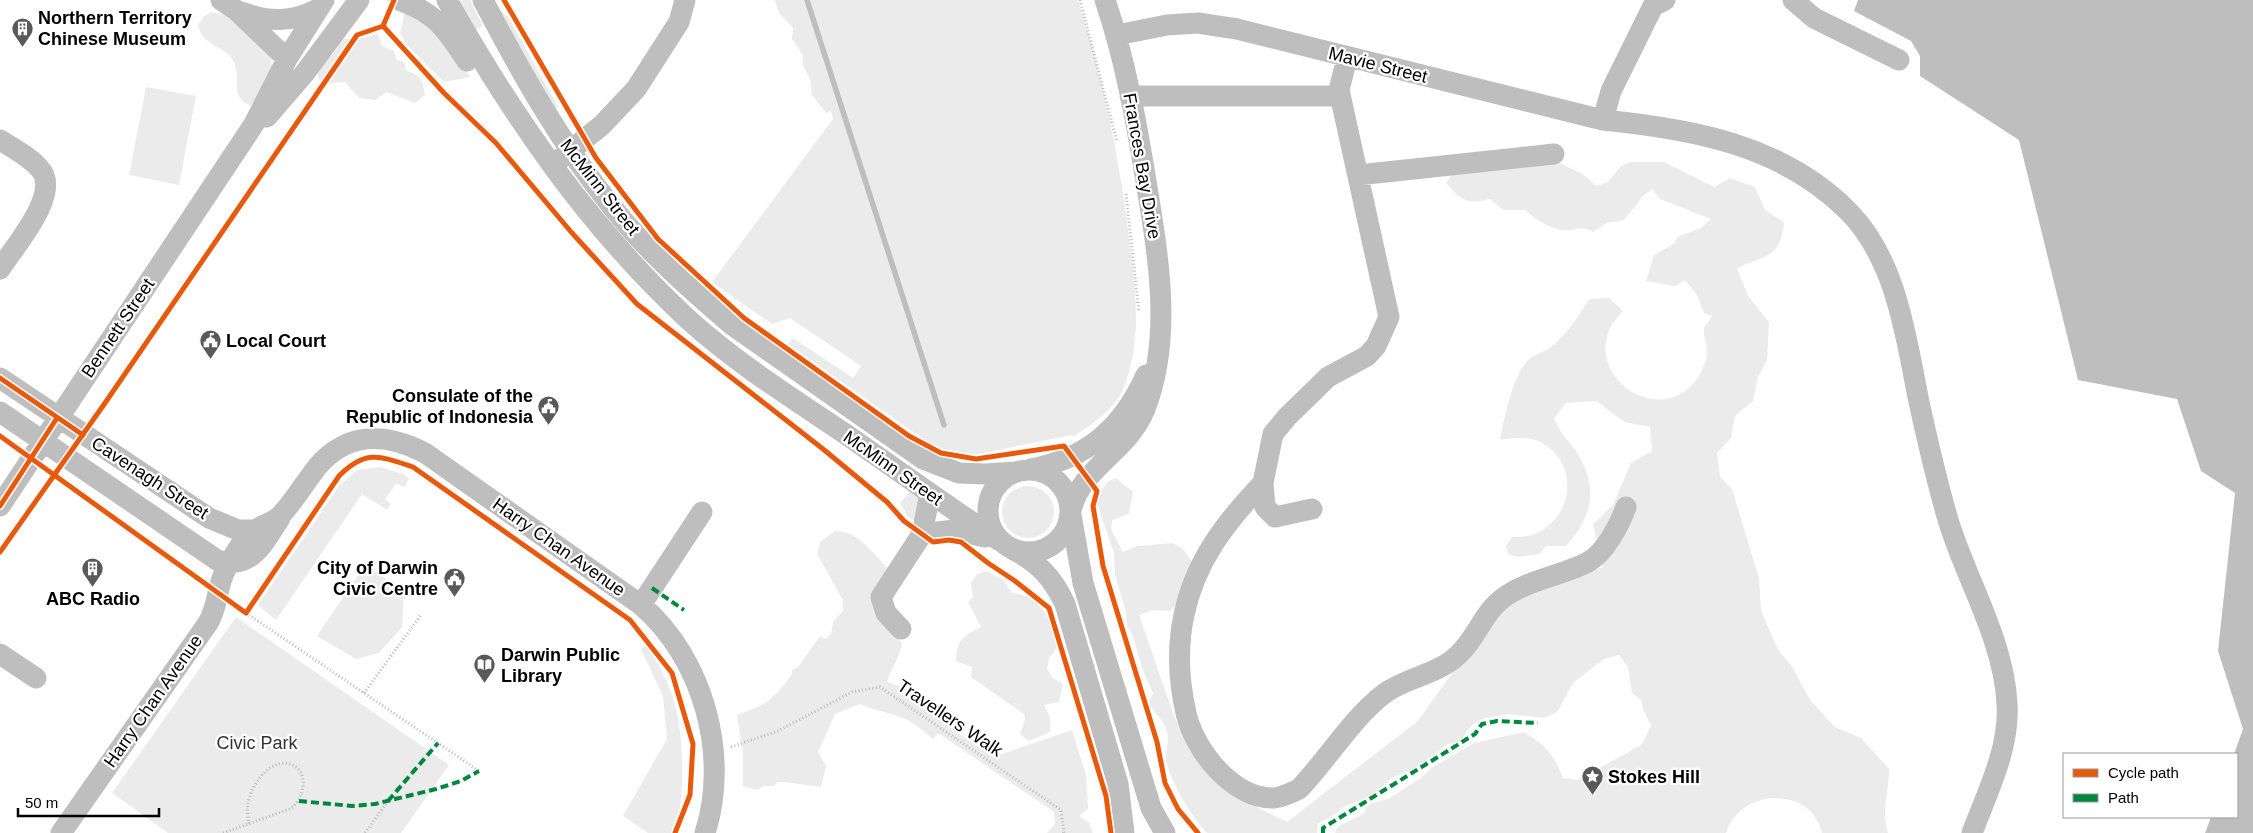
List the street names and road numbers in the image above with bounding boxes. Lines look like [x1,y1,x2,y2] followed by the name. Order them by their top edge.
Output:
[1327,43,1429,87] street label: Mavie Street
[1119,91,1165,241] street label: Frances Bay Drive
[556,135,644,239] street label: McMinn Street
[78,275,158,381] street label: Bennett Street
[840,427,946,509] street label: McMinn Street
[88,433,212,523] street label: Cavenagh Street
[489,494,629,600] street label: Harry Chan Avenue
[100,631,206,771] street label: Harry Chan Avenue
[894,675,1007,761] street label: Travellers Walk

